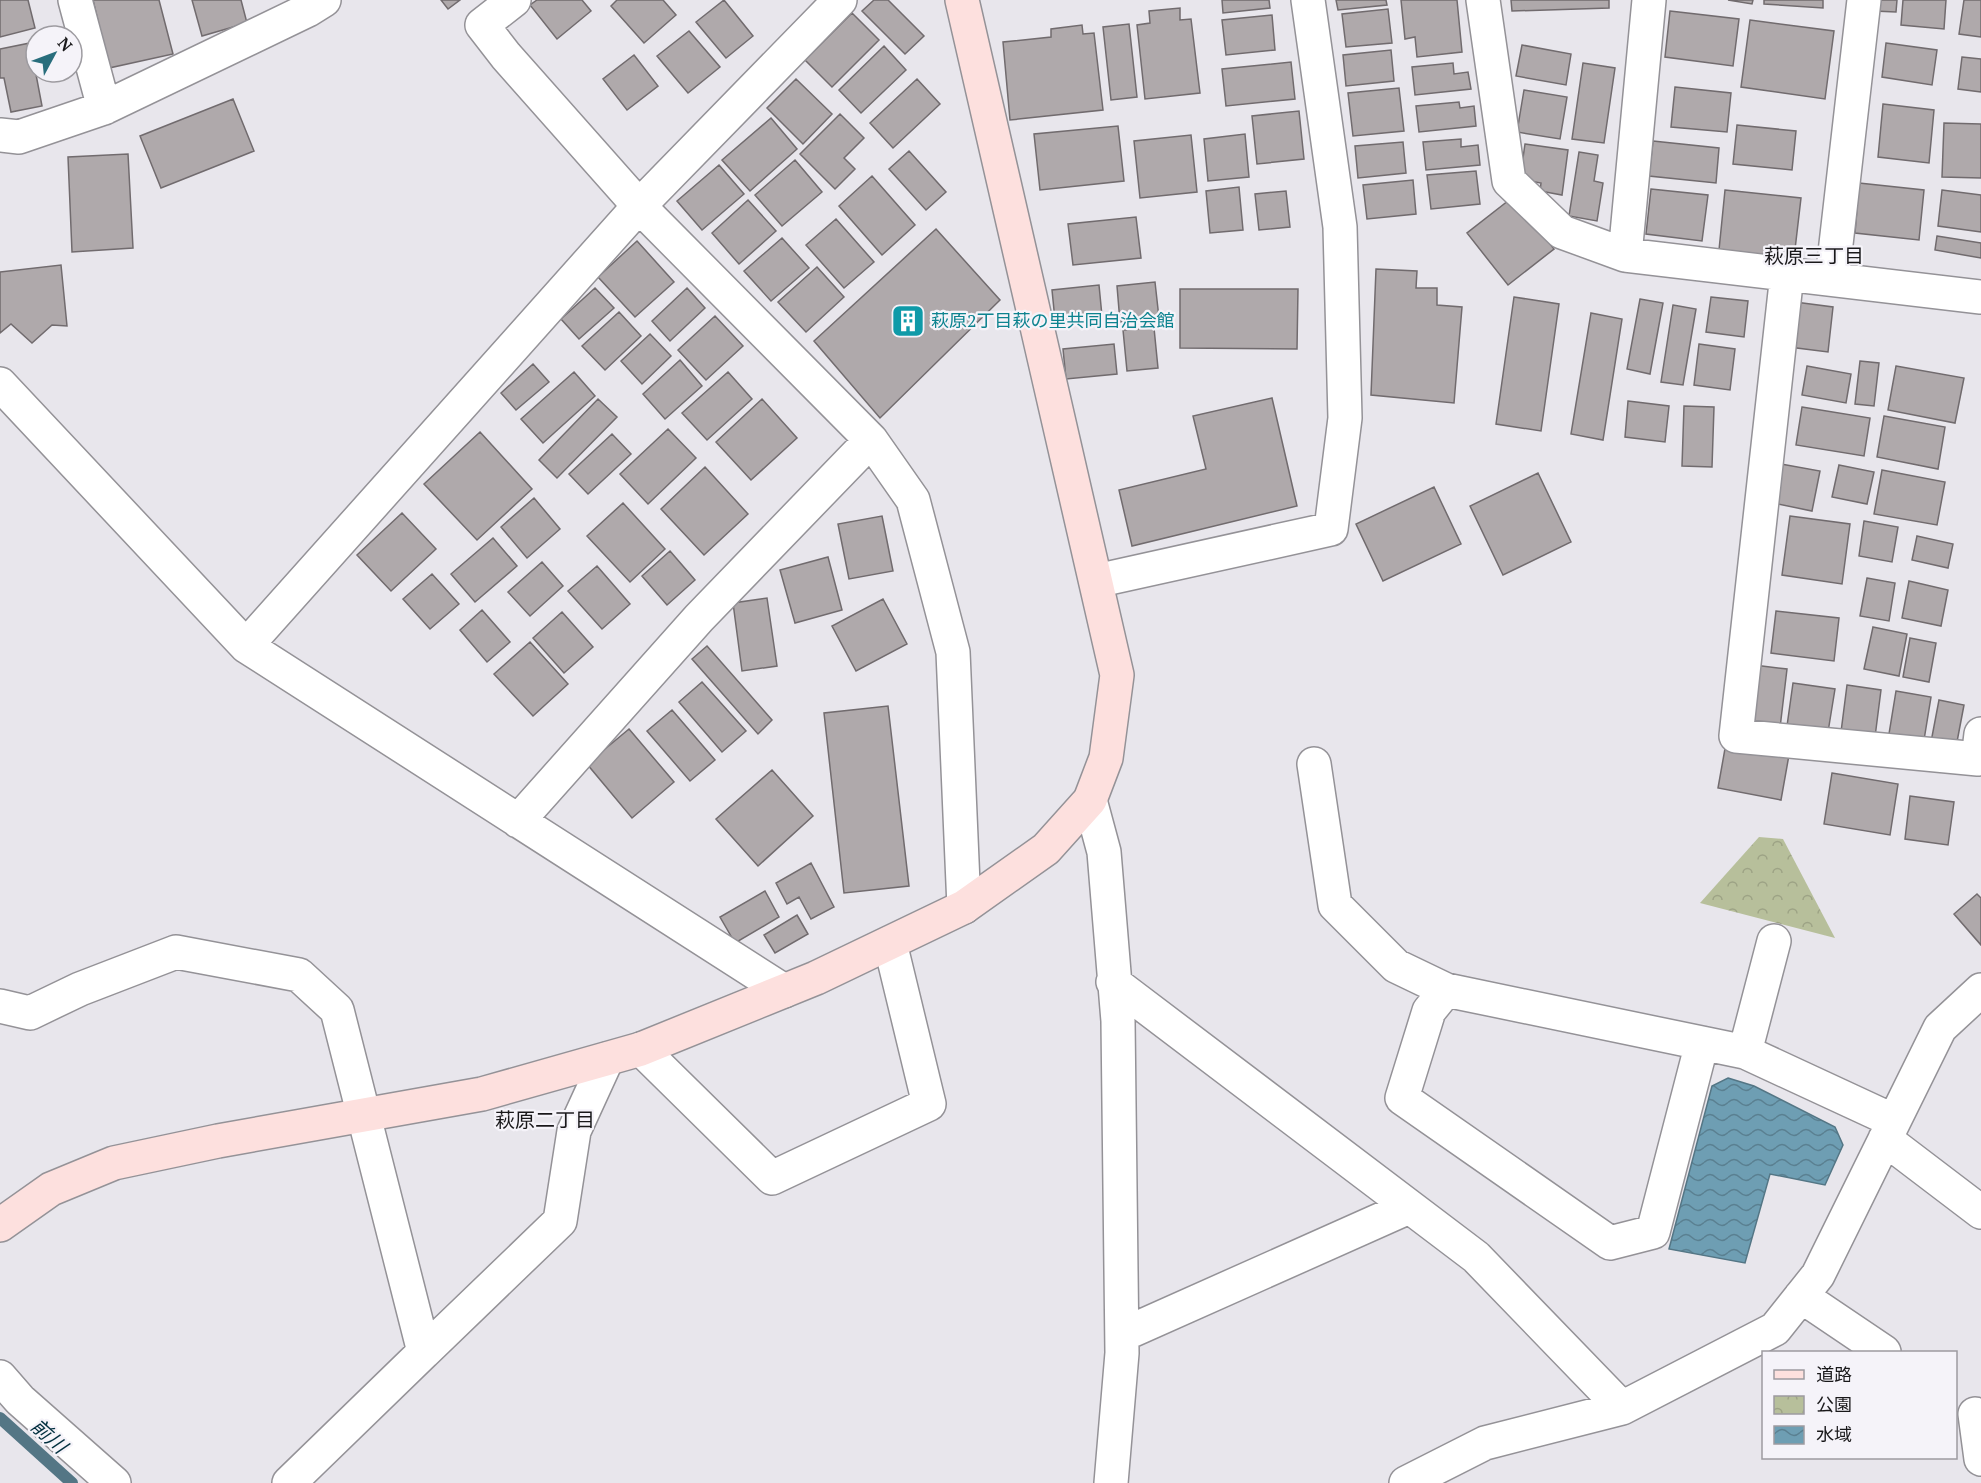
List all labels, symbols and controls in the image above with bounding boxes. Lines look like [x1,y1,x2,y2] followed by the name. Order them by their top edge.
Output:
[24,24,84,84] north arrow
[53,32,78,56] text: N
[1764,242,1864,269] district label: 萩原三丁目
[890,303,926,339] building icon: 萩原2丁目萩の里共同自治会館
[931,308,1175,332] place label: 萩原2丁目萩の里共同自治会館
[495,1106,595,1133] district label: 萩原二丁目
[1762,1351,1957,1459] legend
[1816,1362,1852,1386] text: 道路
[1816,1392,1852,1416] text: 公園
[25,1412,75,1460] water label: 前川
[1816,1422,1852,1446] text: 水域

